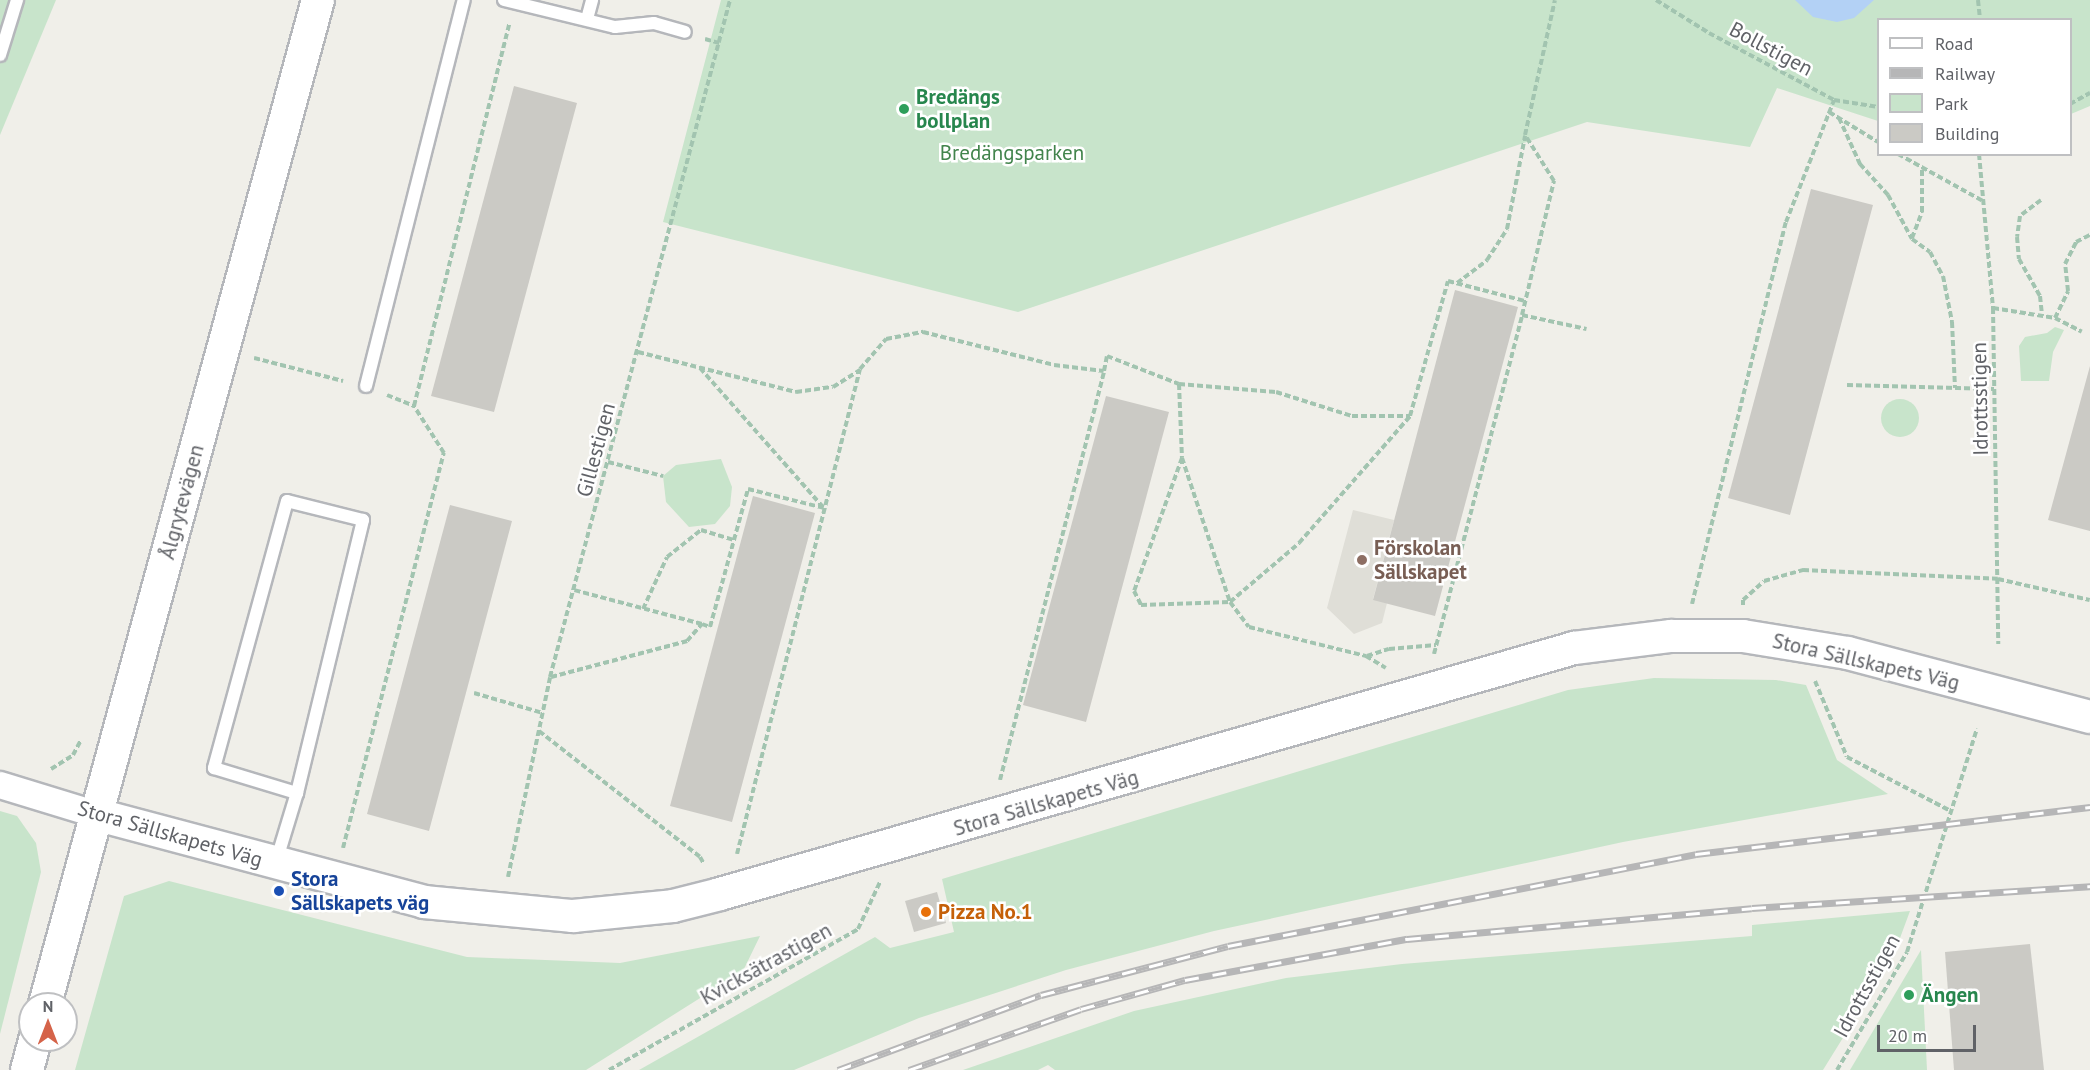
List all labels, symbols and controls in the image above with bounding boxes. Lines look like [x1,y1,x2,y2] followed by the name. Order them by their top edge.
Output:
[1725,17,1817,81] street label: Bollstigen
[1877,18,2072,156] legend
[1935,32,1973,55] text: Road
[1935,62,1995,85] text: Railway
[916,84,1000,134] place label: Bredängs bollplan
[1935,92,1968,115] text: Park
[897,102,911,116] marker: Bredängs bollplan
[1935,122,1999,145] text: Building
[940,140,1084,166] park label: Bredängsparken
[1966,342,1994,456] street label: Idrottsstigen
[571,400,621,500] street label: Gillestigen
[155,442,209,562] street label: Ålgrytevägen
[1374,535,1467,585] place label: Förskolan Sällskapet
[1355,553,1369,567] marker: Förskolan Sällskapet
[1770,628,1962,696] street label: Stora Sällskapets Väg
[950,764,1142,842] street label: Stora Sällskapets Väg
[74,795,266,873] street label: Stora Sällskapets Väg
[291,866,430,916] place label: Stora Sällskapets väg
[272,884,286,898] marker: Stora Sällskapets väg
[938,899,1033,925] place label: Pizza No.1
[919,905,933,919] marker: Pizza No.1
[696,918,836,1010] street label: Kvicksätrastigen
[1828,930,1906,1042] street label: Idrottsstigen
[1921,982,1979,1008] place label: Ängen
[1902,988,1916,1002] marker: Ängen
[18,992,78,1052] north arrow
[43,996,53,1016] text: N
[1880,1013,1979,1051] scale bar
[1888,1024,1927,1047] text: 20 m

